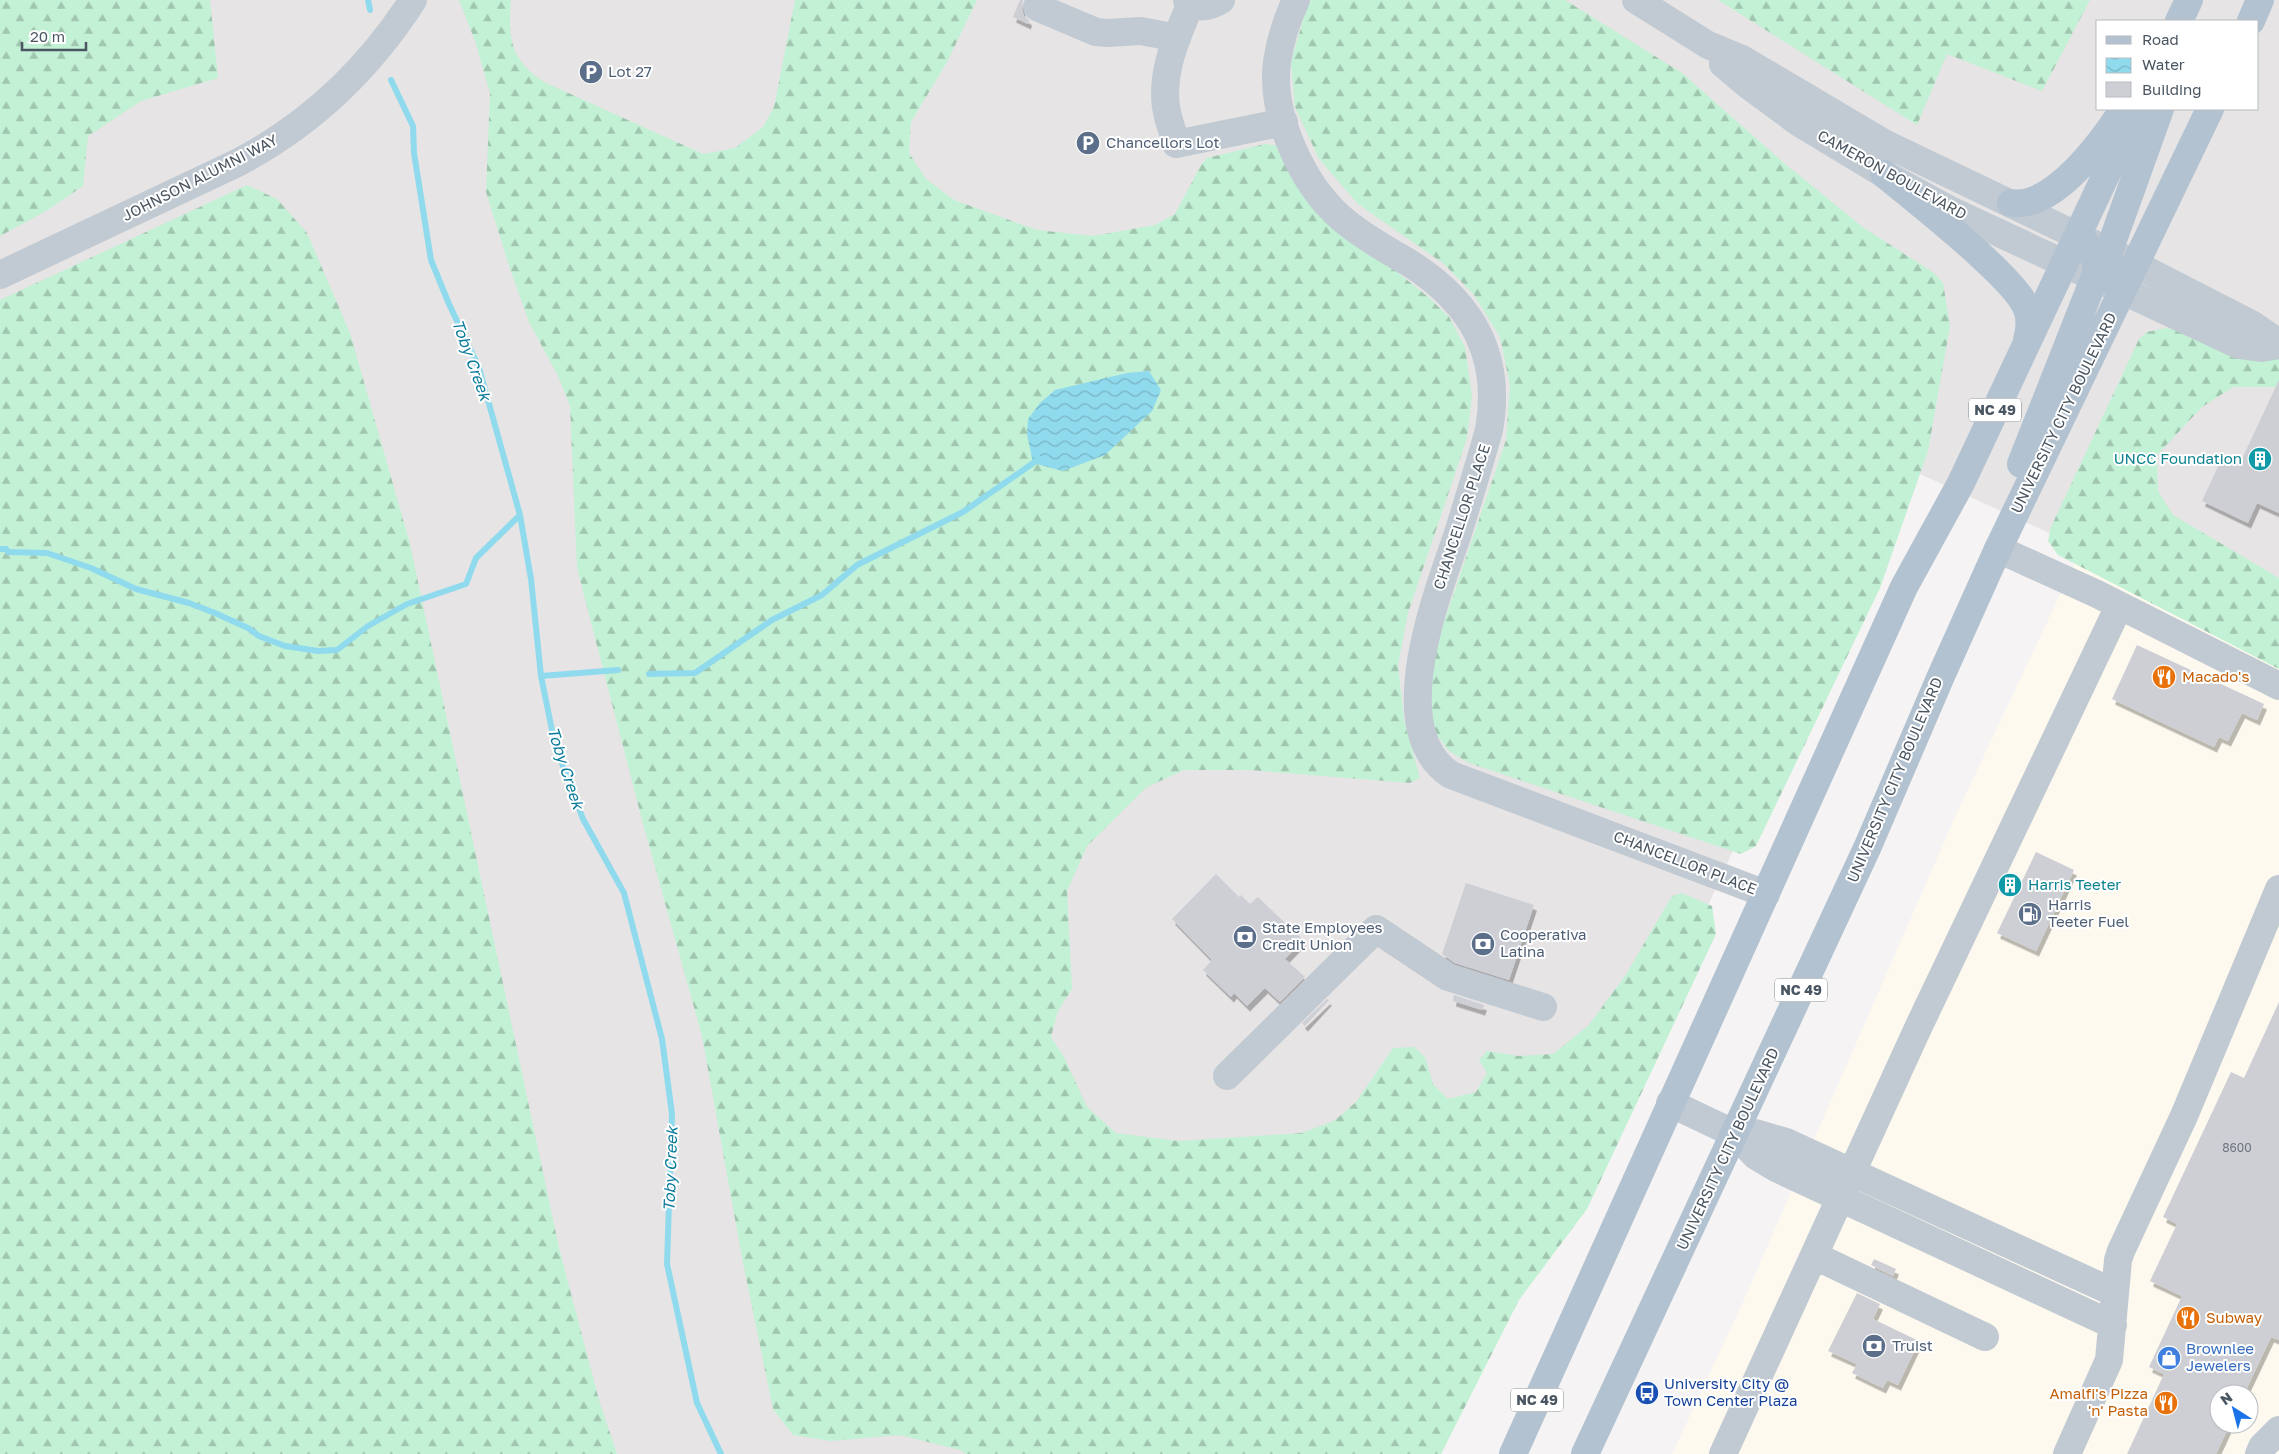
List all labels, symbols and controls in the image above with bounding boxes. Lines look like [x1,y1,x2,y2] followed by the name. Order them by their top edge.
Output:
[22,20,86,52] scale bar
[2096,20,2259,110] legend
[30,27,65,45] text: 20 m
[2142,30,2179,48] text: Road
[2142,55,2185,73] text: Water
[578,59,604,85] parking icon: Lot 27
[608,62,652,80] place label: Lot 27
[2142,80,2202,98] text: Building
[1815,126,1970,223] street label: CAMERON BOULEVARD
[119,130,280,224] street label: JOHNSON ALUMNI WAY
[1075,130,1101,156] parking icon: Chancellors Lot
[1106,133,1219,151] place label: Chancellors Lot
[2007,309,2120,516] street label: UNIVERSITY CITY BOULEVARD
[448,317,497,405] water label: Toby Creek
[1969,398,2021,422] road number: NC 49
[1429,442,1493,592] street label: CHANCELLOR PLACE
[2247,446,2273,472] building icon: UNCC Foundation
[2114,449,2242,467] place label: UNCC Foundation
[2151,664,2177,690] restaurant icon: Macado's
[2182,667,2249,685] place label: Macado's
[1843,674,1946,885] street label: UNIVERSITY CITY BOULEVARD
[543,724,589,813] water label: Toby Creek
[1611,826,1759,898] street label: CHANCELLOR PLACE
[1997,872,2023,898] building icon: Harris Teeter
[2028,875,2121,893] place label: Harris Teeter
[2048,895,2129,930] place label: Harris Teeter Fuel
[2017,901,2043,927] fuel station icon: Harris Teeter Fuel
[1262,918,1383,953] place label: State Employees Credit Union
[1232,924,1258,950] bank icon: State Employees Credit Union
[1500,925,1587,960] place label: Cooperativa Latina
[1470,931,1496,957] bank icon: Cooperativa Latina
[1775,978,1827,1002] road number: NC 49
[1672,1045,1782,1253] street label: UNIVERSITY CITY BOULEVARD
[659,1124,682,1212] water label: Toby Creek
[2222,1140,2252,1155] house number: 8600
[2175,1305,2201,1331] restaurant icon: Subway
[2206,1308,2263,1326] place label: Subway
[1861,1333,1887,1359] bank icon: Truist
[1892,1336,1933,1354] place label: Truist
[2186,1339,2254,1374] place label: Brownlee Jewelers
[2156,1345,2182,1371] shop icon: Brownlee Jewelers
[1664,1374,1797,1409] place label: University City @ Town Center Plaza
[1634,1380,1660,1406] bus stop icon: University City @ Town Center Plaza
[2049,1384,2148,1419] place label: Amalfi's Pizza 'n' Pasta
[2209,1384,2259,1434] north arrow
[1511,1388,1563,1412] road number: NC 49
[2217,1388,2235,1408] text: N
[2153,1390,2179,1416] restaurant icon: Amalfi's Pizza 'n' Pasta

